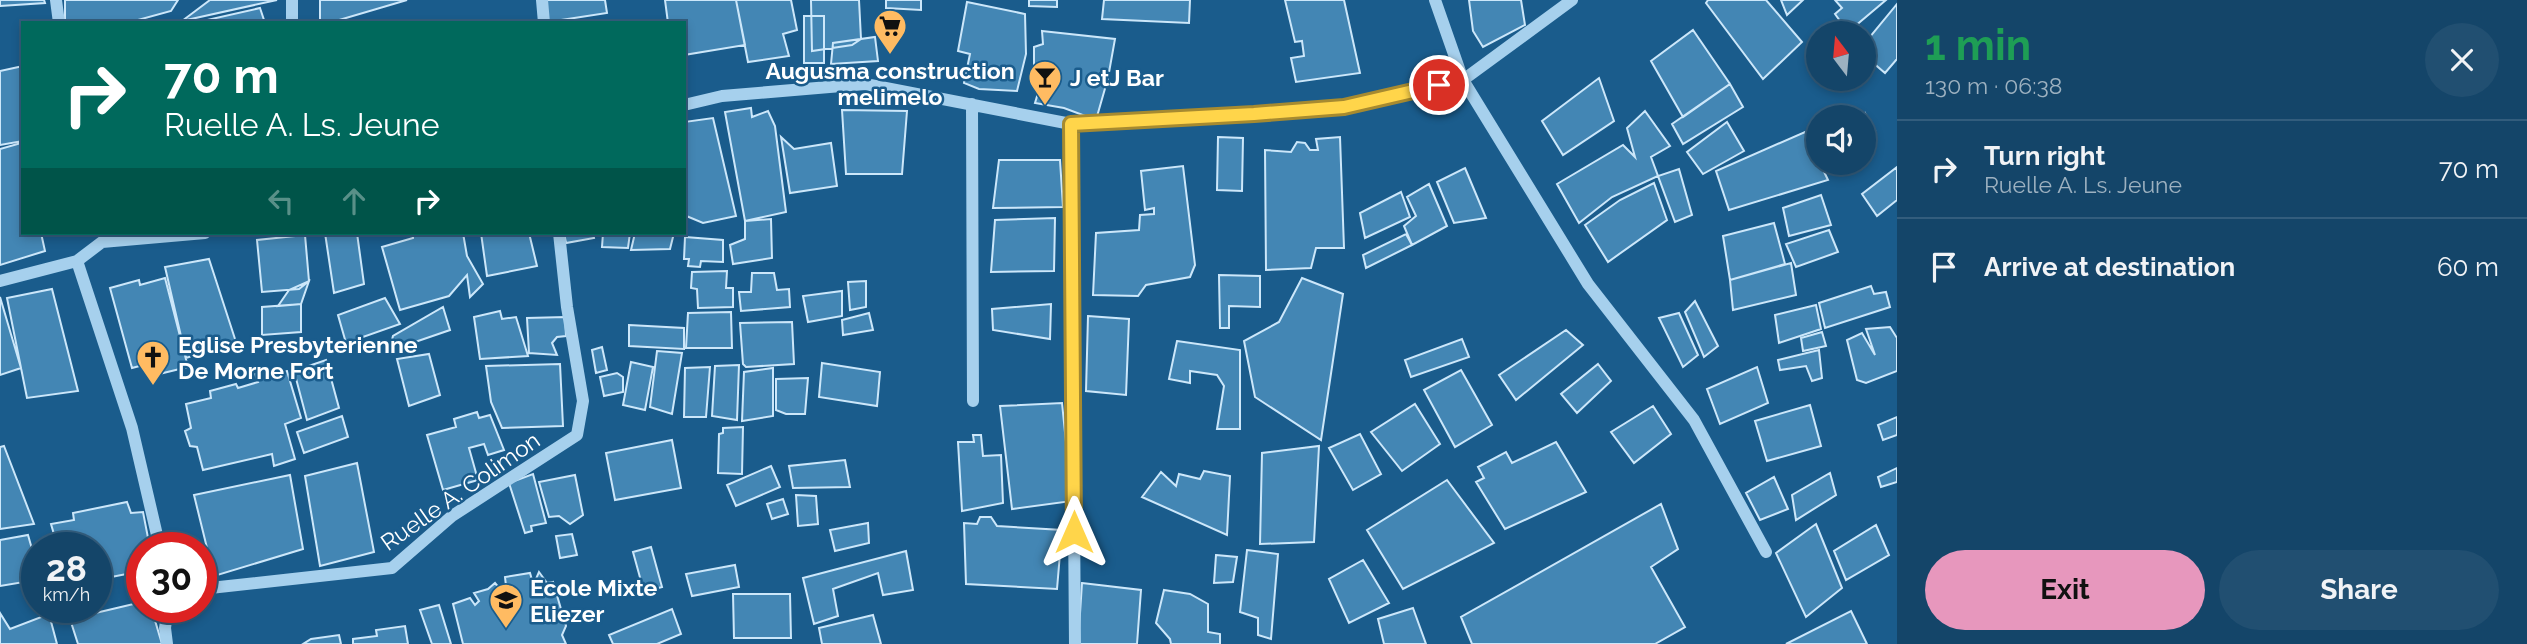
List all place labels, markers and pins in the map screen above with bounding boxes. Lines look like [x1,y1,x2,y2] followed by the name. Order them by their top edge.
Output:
[871,7,909,56] supermarket icon: Augusma construction melimelo
[1409,55,1469,115] pin
[765,57,1015,110] place label: Augusma construction melimelo
[1026,58,1064,107] bar icon: J etJ Bar
[1070,64,1164,91] place label: J etJ Bar
[178,331,418,384] place label: Eglise Presbyterienne De Morne Fort
[134,338,172,387] church icon: Eglise Presbyterienne De Morne Fort
[530,574,658,627] place label: Ecole Mixte Eliezer
[487,581,525,630] school or university icon: Ecole Mixte Eliezer

